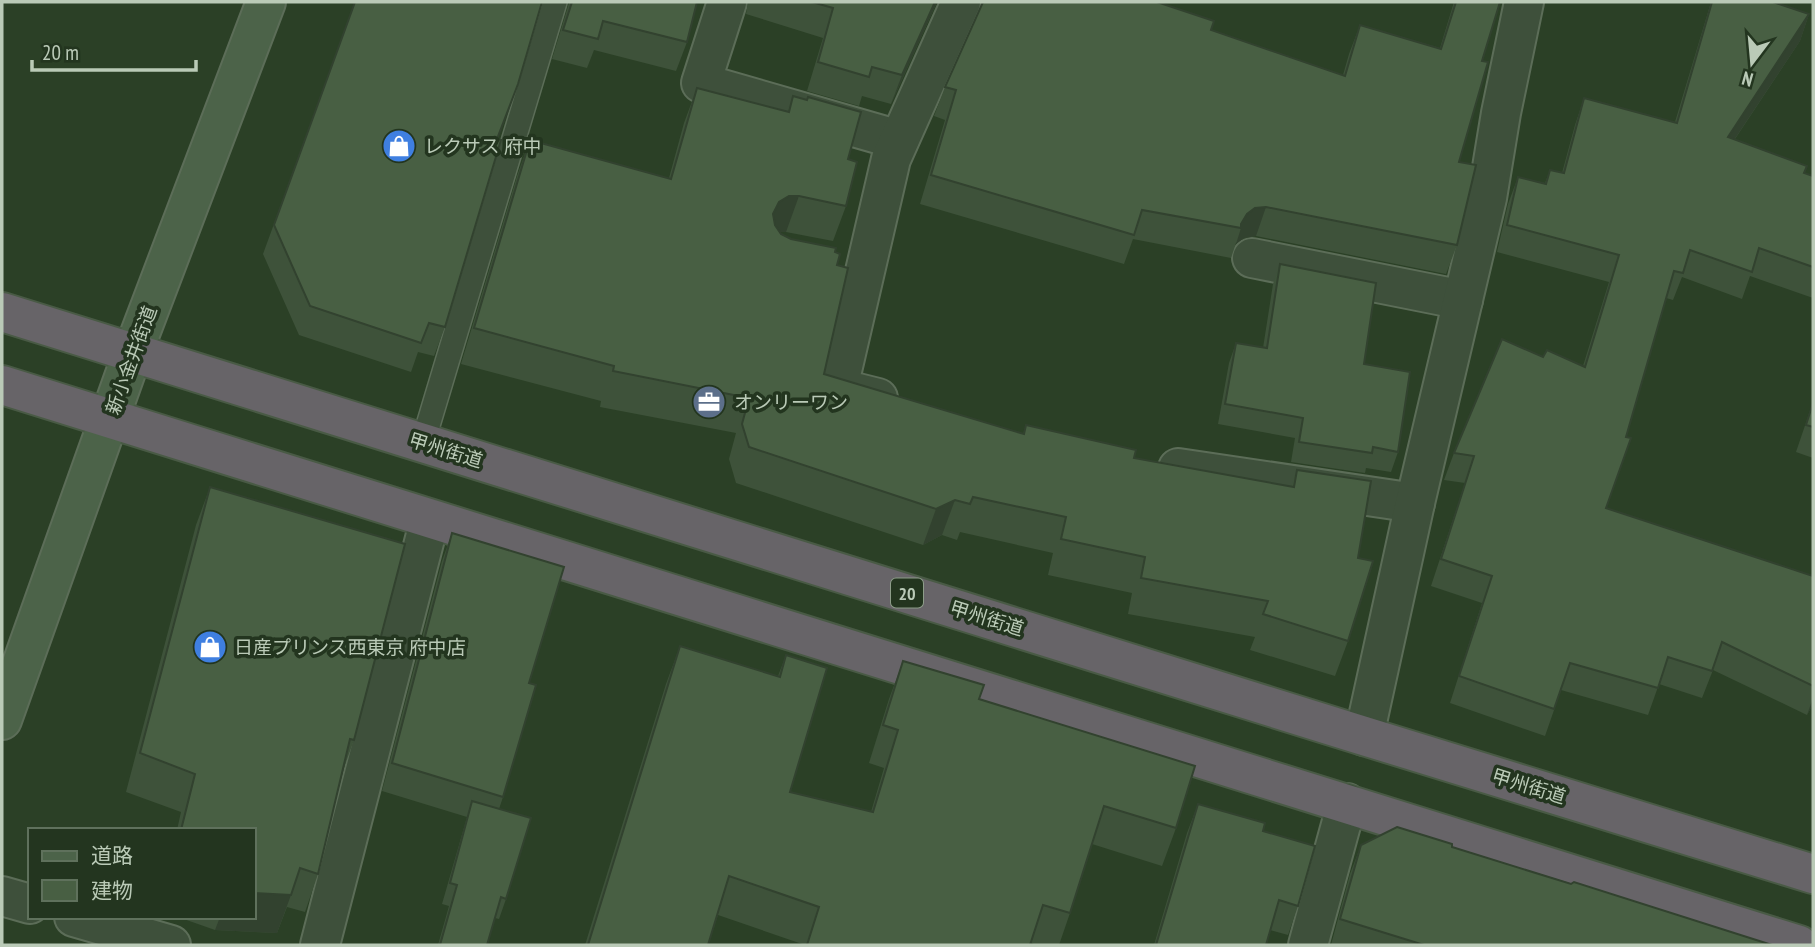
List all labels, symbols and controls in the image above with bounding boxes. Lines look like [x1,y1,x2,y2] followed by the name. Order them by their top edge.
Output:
[32,28,196,72] scale bar
[1717,28,1787,98] north arrow
[42,39,79,66] text: 20 m
[1739,66,1756,92] text: N
[380,127,418,165] shop icon: レクサス 府中
[424,134,542,158] place label: レクサス 府中
[100,302,162,418] street label: 新小金井街道
[690,383,728,421] office icon: オンリーワン
[734,390,848,414] place label: オンリーワン
[406,427,486,473] street label: 甲州街道
[891,578,923,608] road number: 20
[947,595,1027,641] street label: 甲州街道
[191,628,229,666] shop icon: 日産プリンス西東京 府中店
[234,635,466,659] place label: 日産プリンス西東京 府中店
[1489,763,1569,809] street label: 甲州街道
[28,828,256,919] legend
[91,842,133,869] text: 道路
[91,877,133,904] text: 建物

